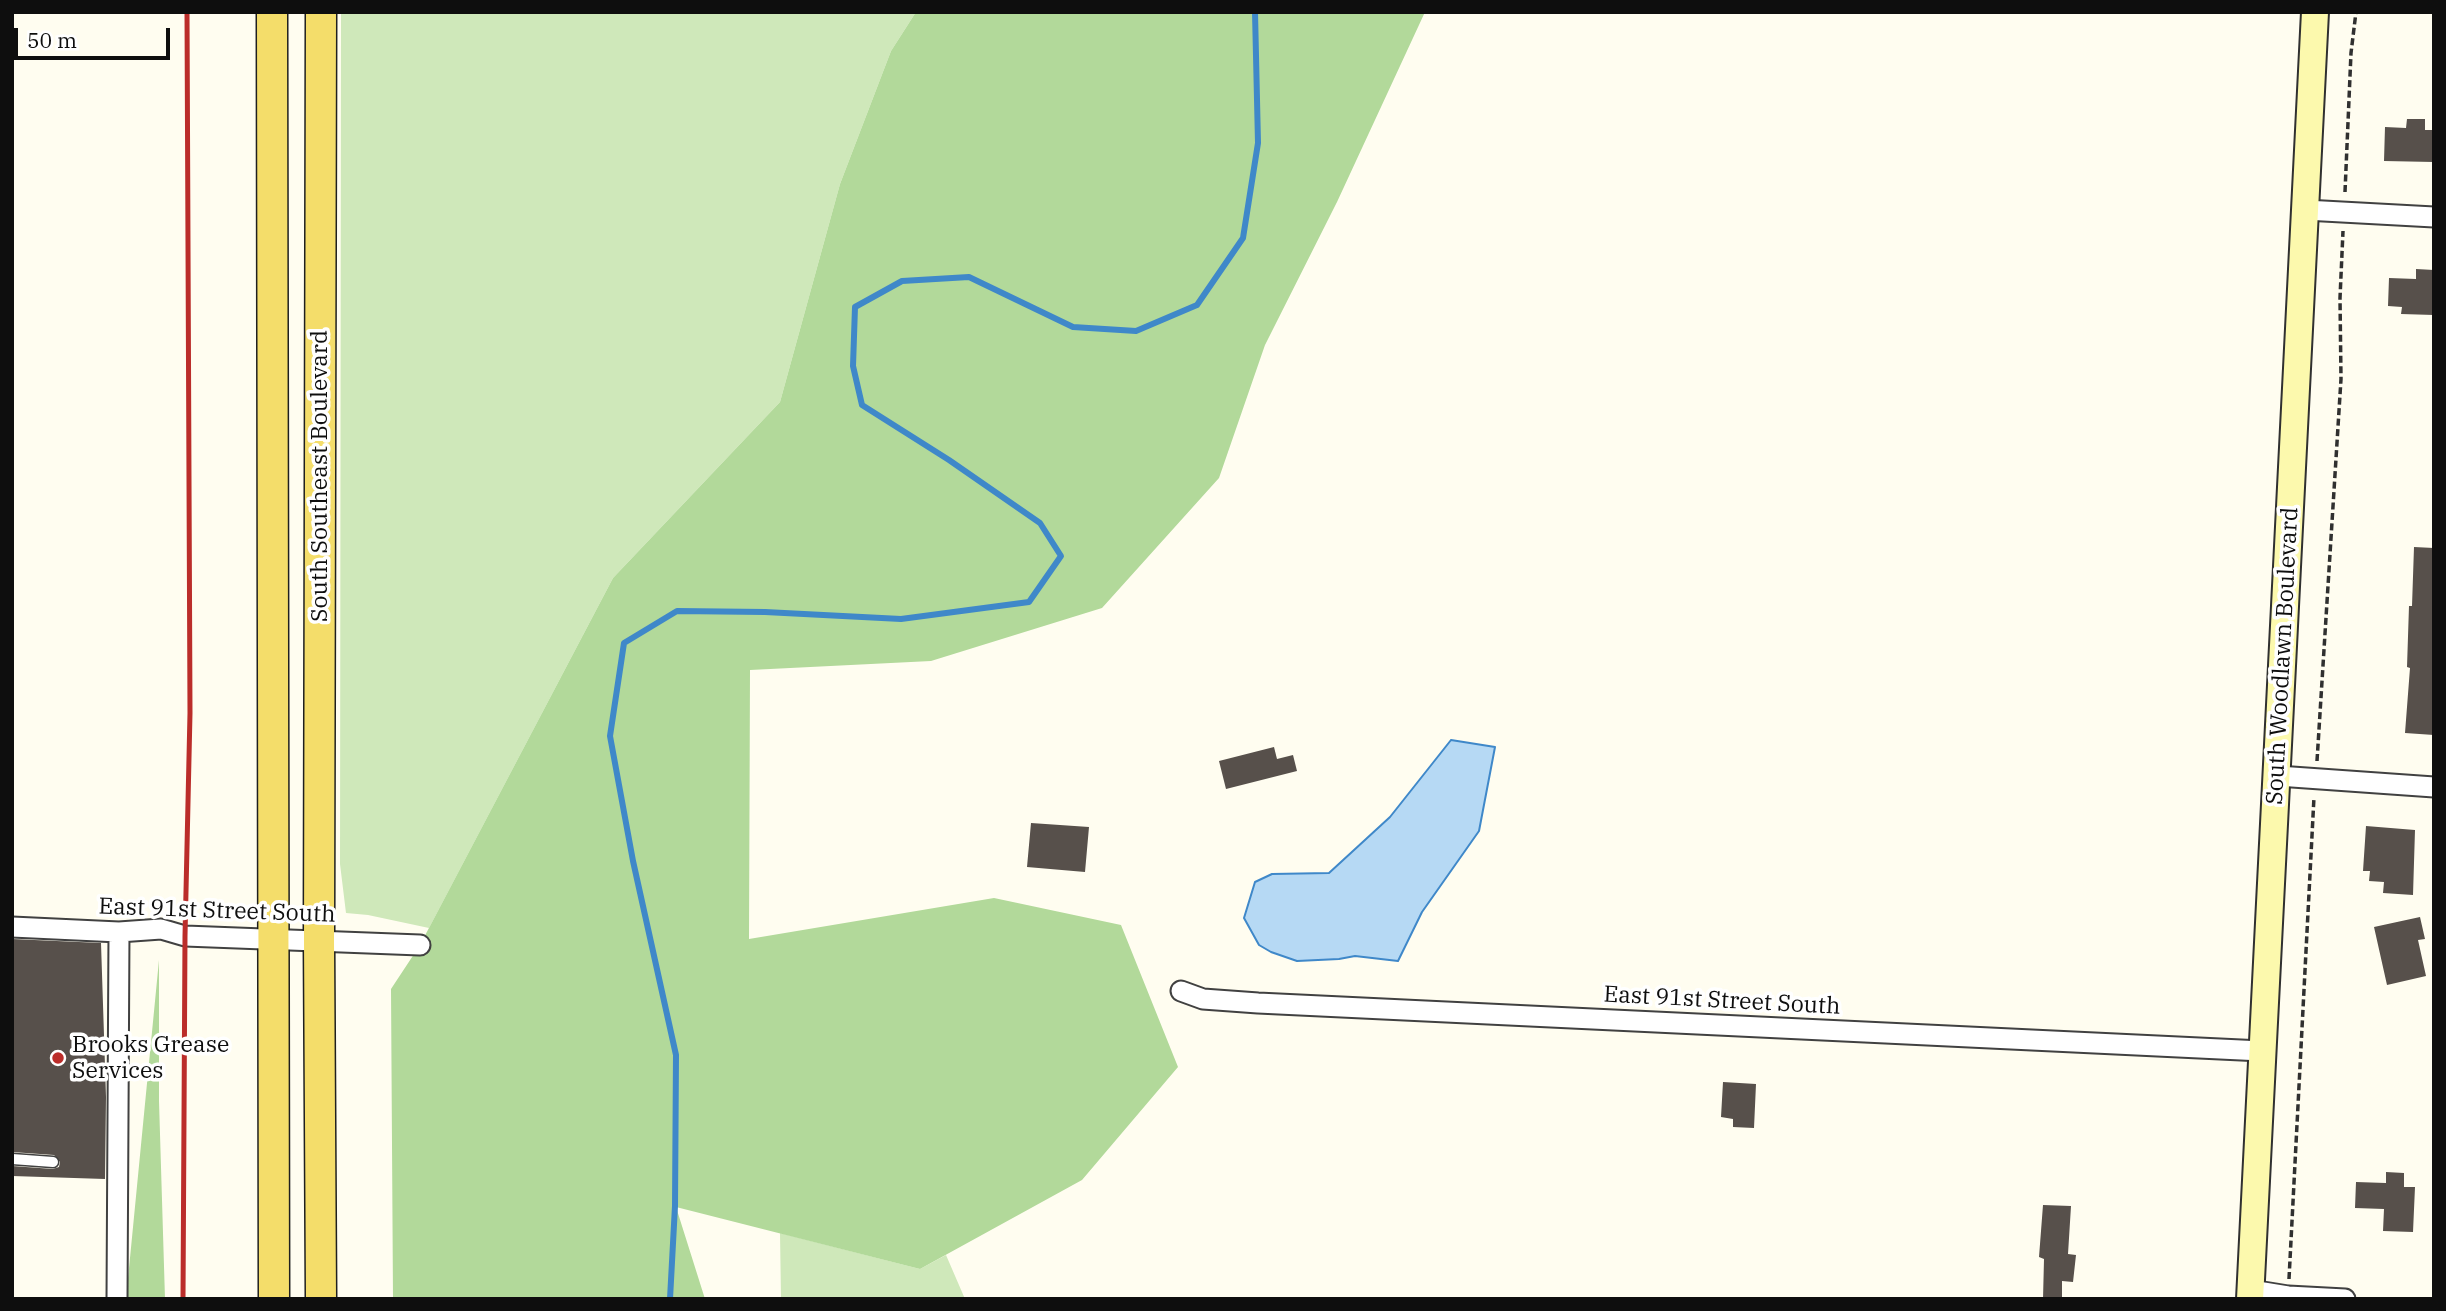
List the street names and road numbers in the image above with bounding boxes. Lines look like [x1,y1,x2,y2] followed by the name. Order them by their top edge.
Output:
[306,330,334,622] street label: South Southeast Boulevard
[2261,507,2305,805] street label: South Woodlawn Boulevard
[98,893,336,929] street label: East 91st Street South
[1603,981,1841,1021] street label: East 91st Street South

